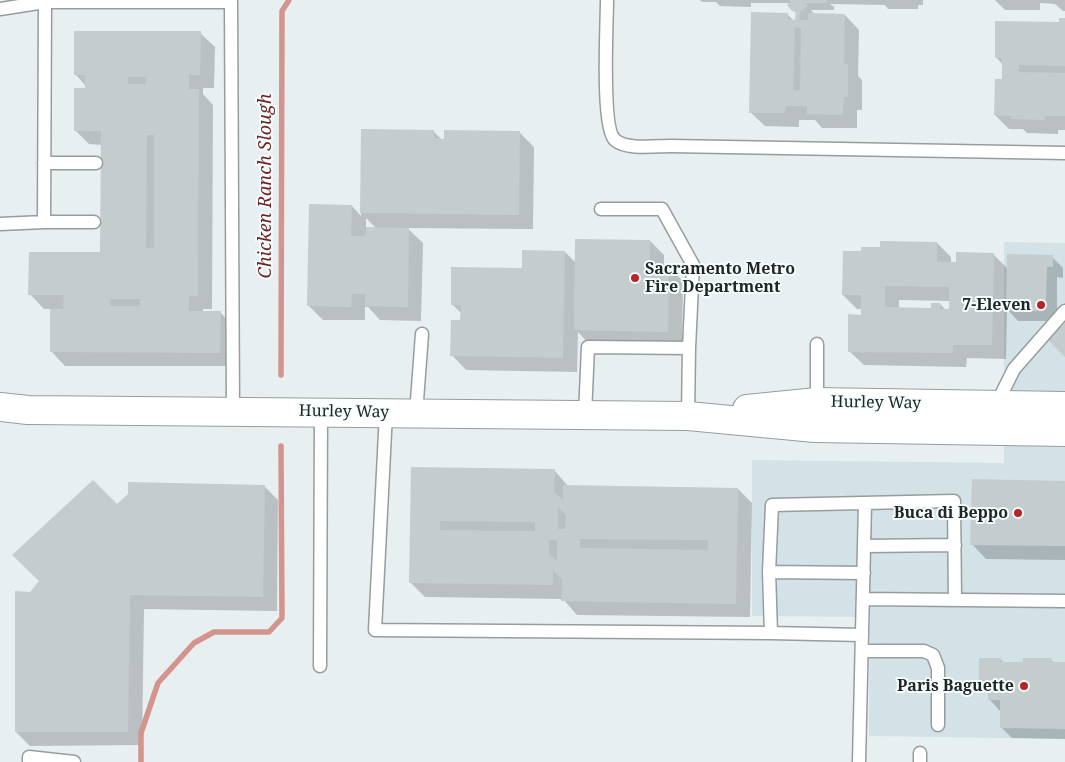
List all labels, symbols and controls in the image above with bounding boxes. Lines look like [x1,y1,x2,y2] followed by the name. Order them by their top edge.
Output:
[255,93,277,279] water label: Chicken Ranch Slough
[645,259,795,297] place label: Sacramento Metro Fire Department
[629,272,641,284] marker: Sacramento Metro Fire Department
[962,295,1031,315] place label: 7-Eleven
[1035,299,1047,311] marker: 7-Eleven
[831,393,921,413] street label: Hurley Way
[299,402,389,422] street label: Hurley Way
[894,503,1008,523] place label: Buca di Beppo
[1012,507,1024,519] marker: Buca di Beppo
[897,676,1014,696] place label: Paris Baguette
[1018,680,1030,692] marker: Paris Baguette

